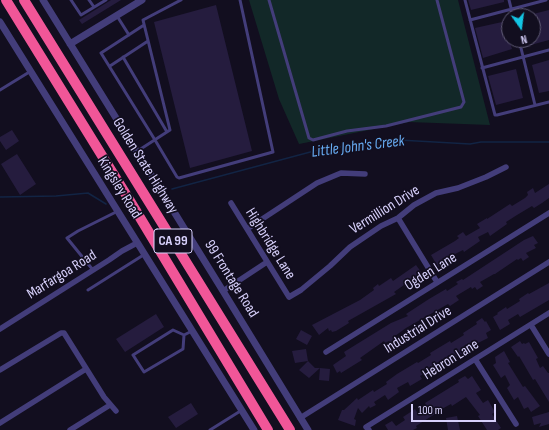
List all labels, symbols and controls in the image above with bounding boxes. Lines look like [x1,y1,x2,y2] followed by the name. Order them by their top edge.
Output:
[501,8,541,48] north arrow
[519,32,528,46] text: N
[108,115,182,217] street label: Golden State Highway
[310,132,406,162] water label: Little John's Creek
[93,154,145,222] street label: Kingsley Road
[347,181,423,239] street label: Vermillion Drive
[241,205,299,283] street label: Highbridge Lane
[154,229,192,253] road number: CA 99
[200,237,262,321] street label: 99 Frontage Road
[24,247,100,303] street label: Marfargoa Road
[402,249,460,295] street label: Ogden Lane
[381,302,455,358] street label: Industrial Drive
[420,336,482,384] street label: Hebron Lane
[413,396,498,422] scale bar
[418,403,443,418] text: 100 m

